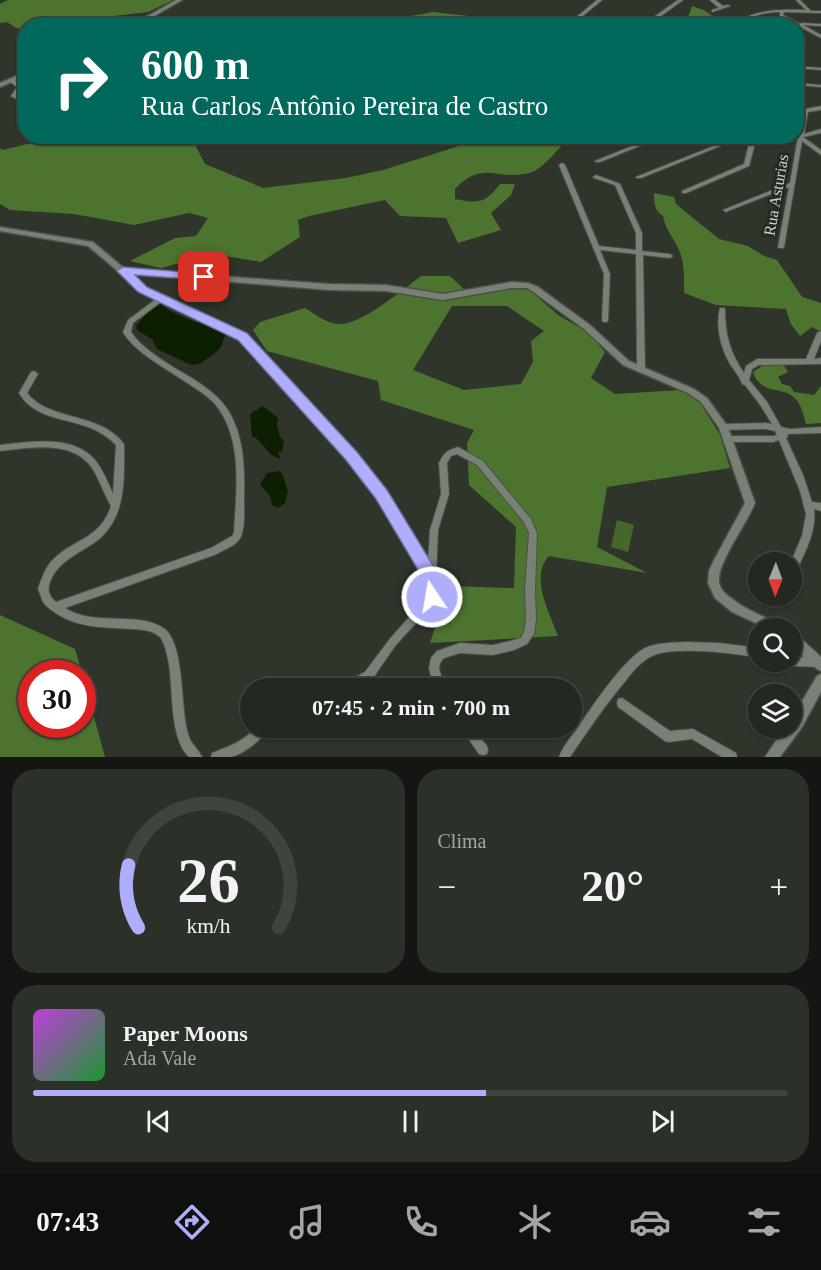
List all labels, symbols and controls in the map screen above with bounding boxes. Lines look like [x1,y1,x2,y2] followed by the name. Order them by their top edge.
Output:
[42,42,120,120] icon: right
[141,42,250,88] text: 600 m
[141,91,548,121] text: Rua Carlos Antônio Pereira de Castro
[760,153,792,237] street label: Rua Asturias
[178,251,229,302] pin
[187,260,220,293] icon: arrive
[748,552,802,606] north arrow
[748,552,802,738] map controls
[400,565,464,629] position arrow
[748,618,802,672] button: search
[18,660,96,738] speed limit sign: 30
[748,684,802,738] button: layers
[312,695,510,720] text: 07:45 · 2 min · 700 m
[438,830,486,852] text: Clima
[177,846,239,915] text: 26
[581,861,644,911] text: 20°
[438,869,456,905] text: −
[769,869,788,905] text: +
[186,914,231,938] text: km/h
[123,1021,248,1046] text: Paper Moons
[123,1047,197,1069] text: Ada Vale
[142,1105,175,1138] icon: previous
[394,1105,427,1138] icon: pause
[646,1105,679,1138] icon: next
[171,1201,213,1243] icon: directions
[286,1201,328,1243] icon: music
[400,1201,442,1243] icon: phone
[514,1201,556,1243] icon: climate
[629,1201,671,1243] icon: car
[743,1201,785,1243] icon: filters
[36,1207,99,1237] text: 07:43

